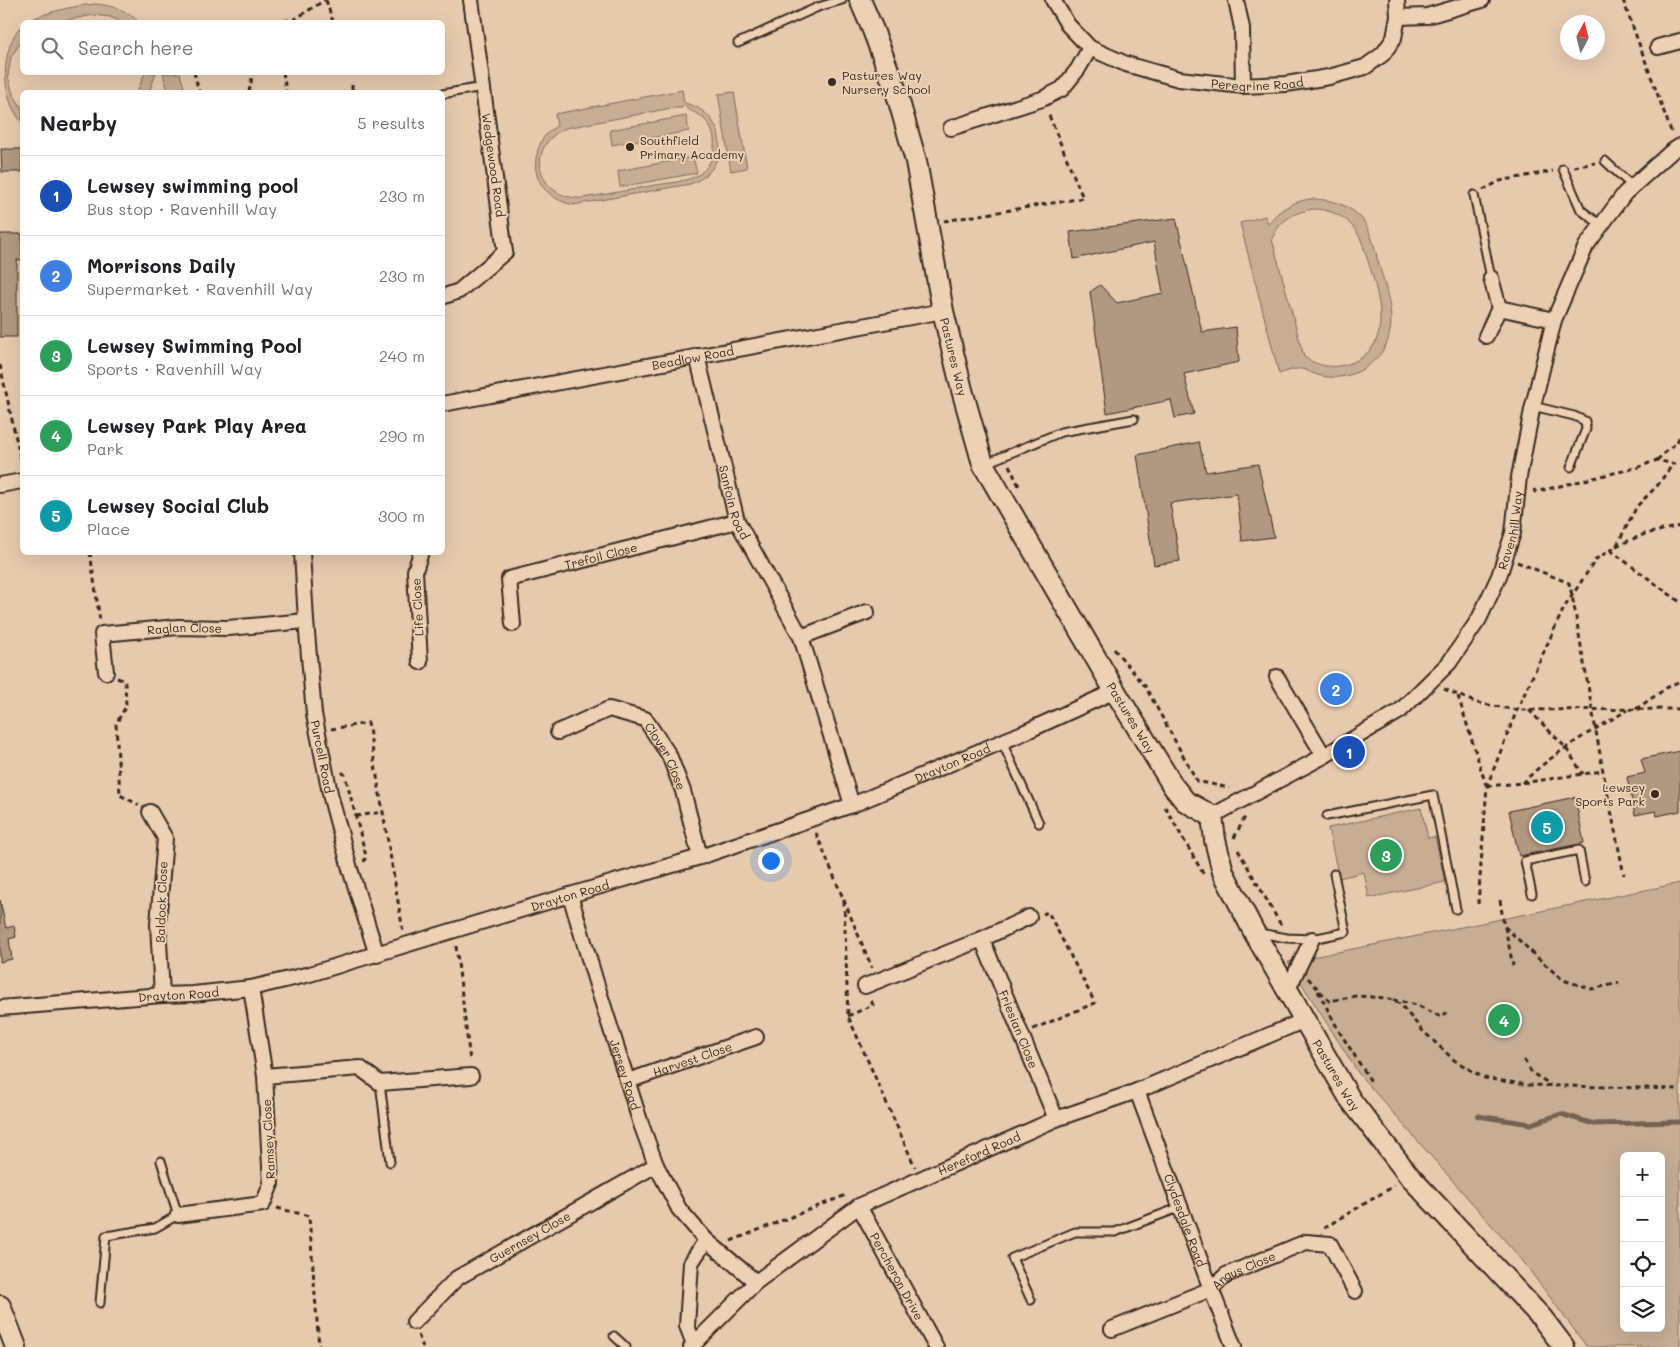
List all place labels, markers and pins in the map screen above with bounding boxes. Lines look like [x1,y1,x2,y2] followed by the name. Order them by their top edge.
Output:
[842,67,931,97] place label: Pastures Way Nursery School
[826,76,838,88] marker: Pastures Way Nursery School
[640,132,744,162] place label: Southfield Primary Academy
[624,141,636,153] marker: Southfield Primary Academy
[1320,670,1352,708] pin: 2
[1333,733,1365,771] pin: 1
[1576,779,1645,809] place label: Lewsey Sports Park
[1649,788,1661,800] marker: Lewsey Sports Park
[1531,808,1563,846] pin: 5
[1370,836,1402,874] pin: 3
[1488,1001,1520,1039] pin: 4

